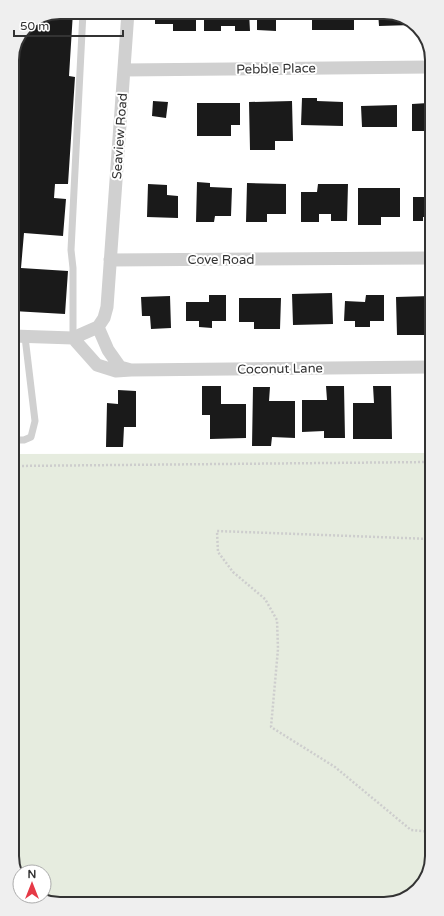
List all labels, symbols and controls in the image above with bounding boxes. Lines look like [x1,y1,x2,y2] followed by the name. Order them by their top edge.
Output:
[14,12,123,38] scale bar
[20,19,49,33] text: 50 m
[236,60,316,78] street label: Pebble Place
[109,92,131,180] street label: Seaview Road
[188,252,254,268] street label: Cove Road
[237,360,323,378] street label: Coconut Lane
[12,864,52,904] north arrow
[28,868,36,881] text: N

